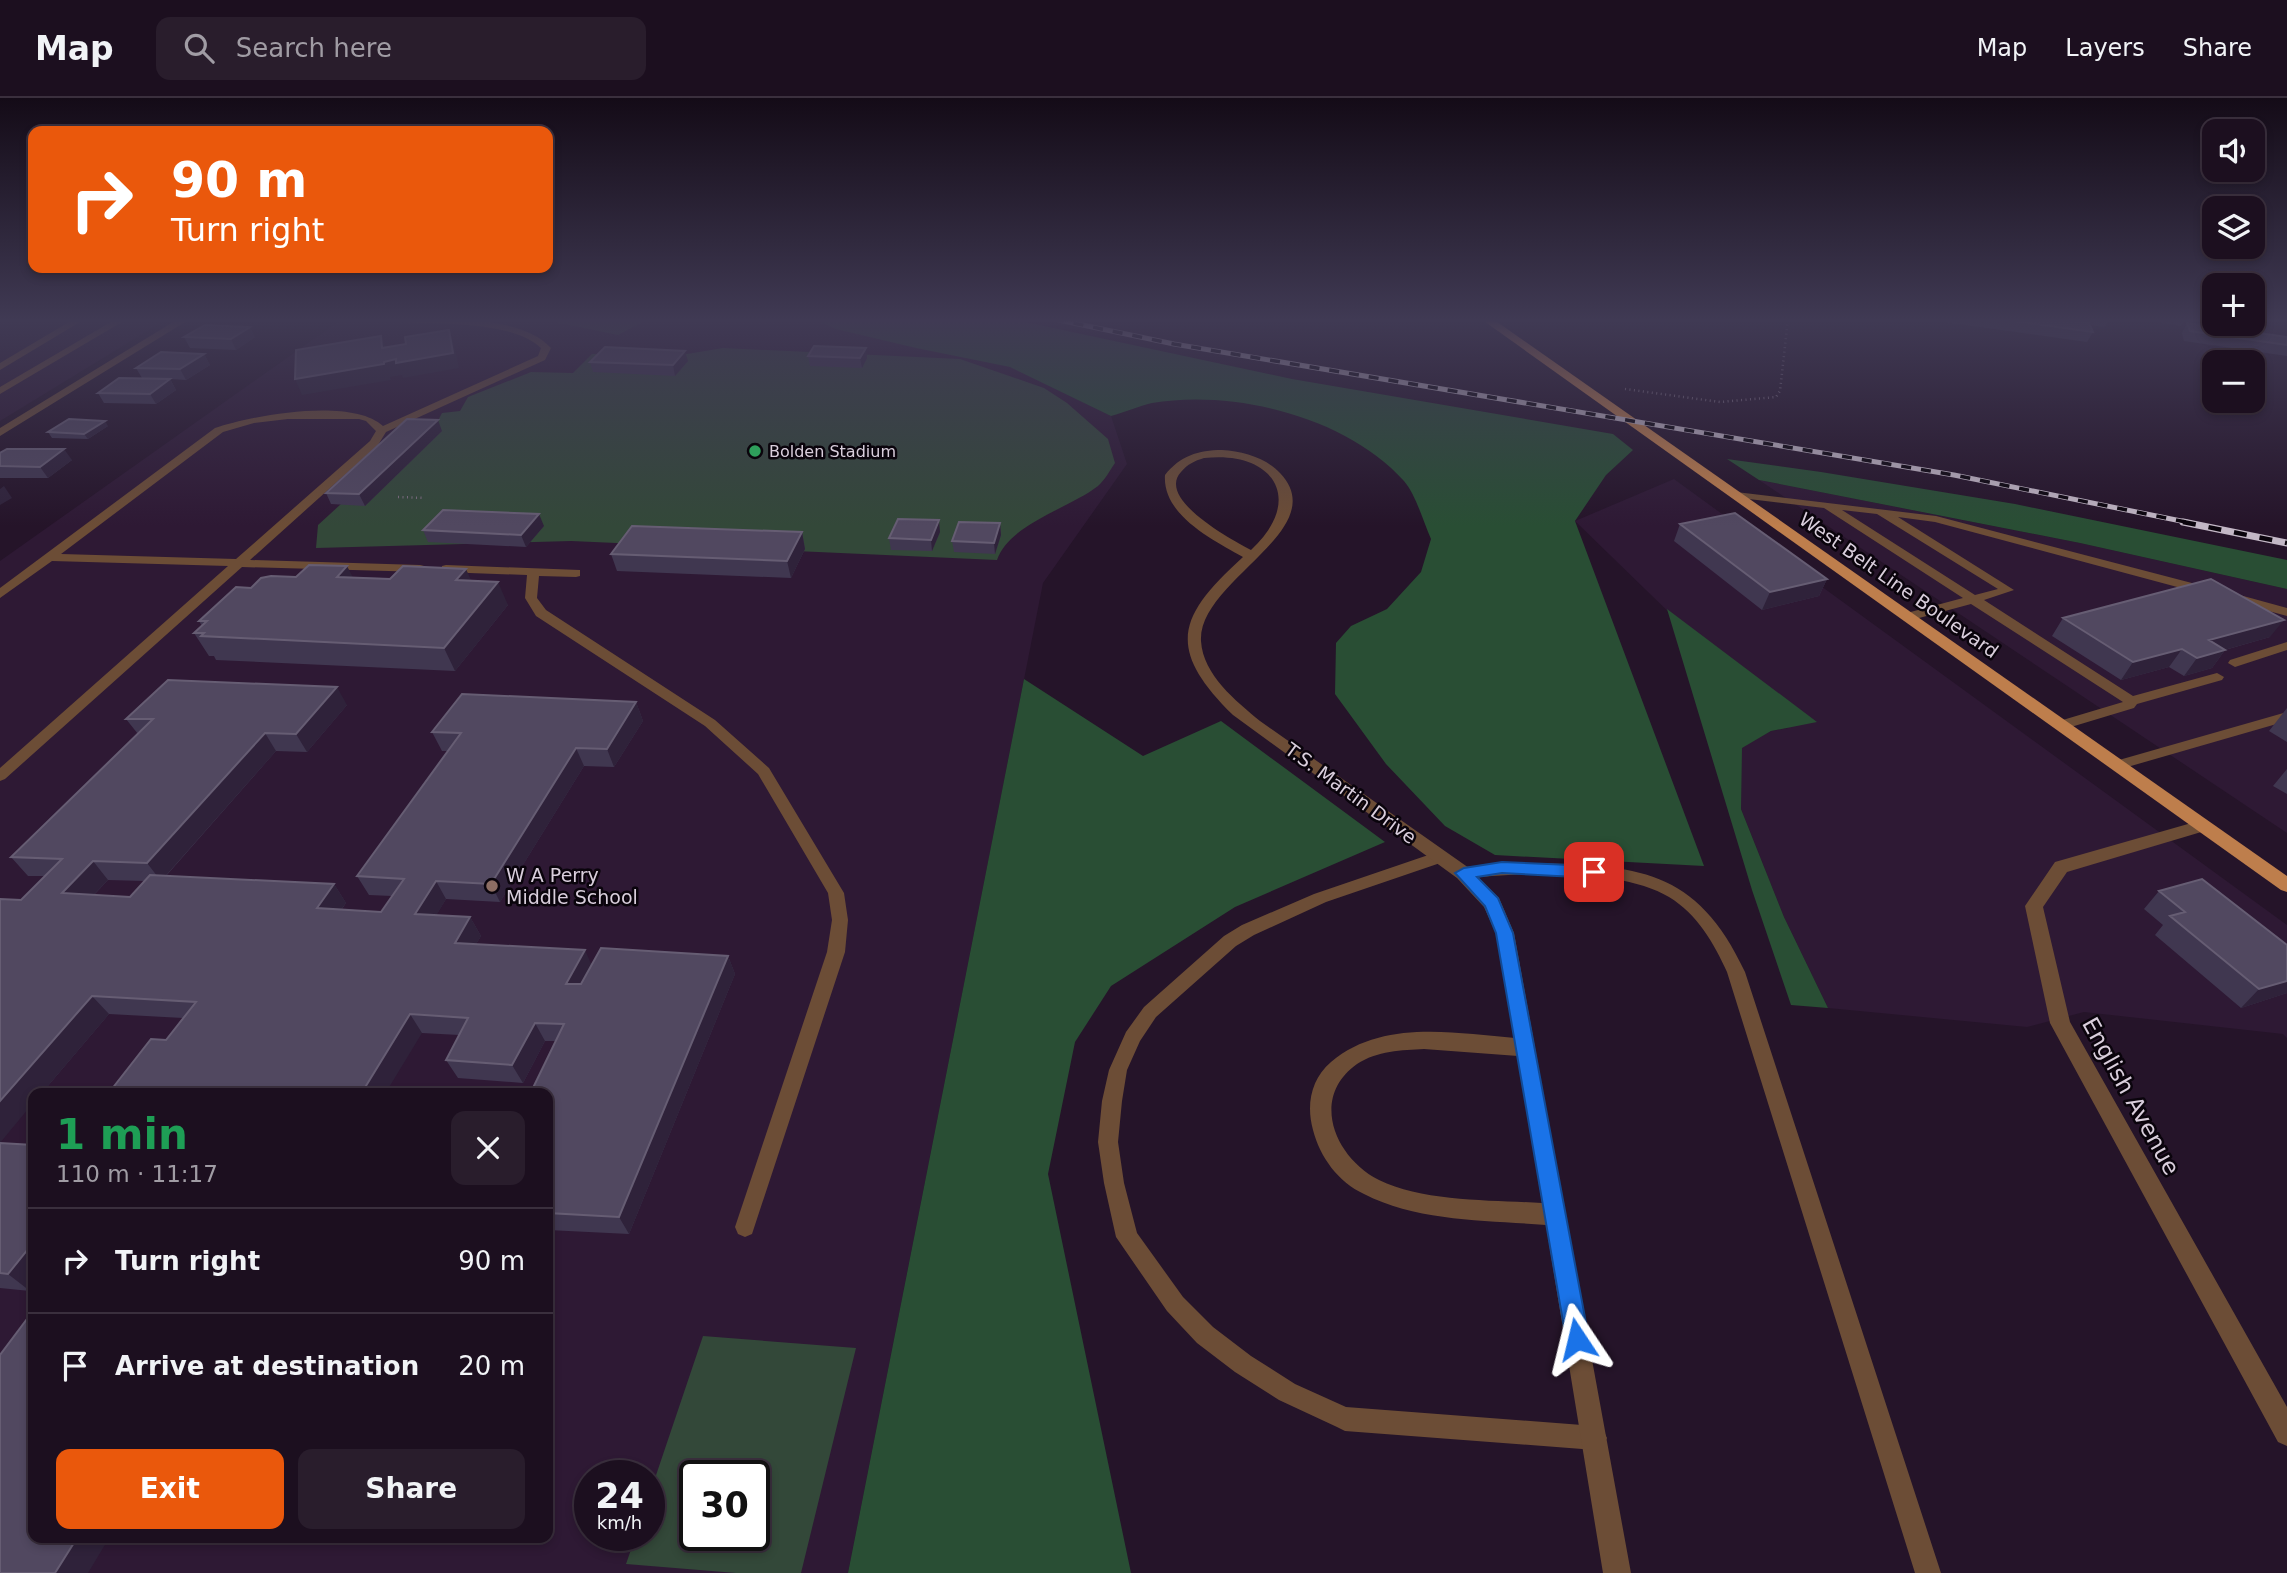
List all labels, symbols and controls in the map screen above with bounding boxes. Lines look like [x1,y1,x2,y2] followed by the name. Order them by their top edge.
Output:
[156,17,646,80] search box
[35,29,114,68] text: Map
[180,29,218,67] icon: search
[236,33,392,63] text: Search here
[1977,34,2027,62] text: Map
[2065,34,2145,62] text: Layers
[2183,34,2252,62] text: Share
[2202,119,2265,413] map controls
[2202,119,2265,182] button: sound
[171,152,307,209] text: 90 m
[56,154,147,245] icon: right
[2202,196,2265,259] button: layers
[171,211,324,249] text: Turn right
[2202,273,2265,336] button: +
[2202,350,2265,413] button: −
[769,442,896,461] place label: Bolden Stadium
[747,443,763,459] marker: Bolden Stadium
[1795,508,2003,662] street label: West Belt Line Boulevard
[1280,737,1421,848] street label: T.S. Martin Drive
[1564,842,1624,902] pin
[1575,853,1613,891] icon: arrive
[506,864,638,908] place label: W A Perry Middle School
[484,878,500,894] marker: W A Perry Middle School
[2077,1013,2185,1179] street label: English Avenue
[56,1110,188,1159] text: 1 min
[451,1111,525,1185] button: close
[56,1161,218,1187] text: 110 m · 11:17
[56,1242,94,1280] icon: right
[115,1246,260,1276] text: Turn right
[458,1246,525,1276] text: 90 m
[1540,1302,1614,1376] position arrow
[56,1347,94,1385] icon: arrive
[115,1351,419,1381] text: Arrive at destination
[458,1351,525,1381] text: 20 m
[56,1449,284,1529] button: Exit
[298,1449,525,1529] button: Share
[679,1460,770,1551] speed limit sign: 30
[595,1476,644,1516] text: 24
[597,1512,642,1533] text: km/h

